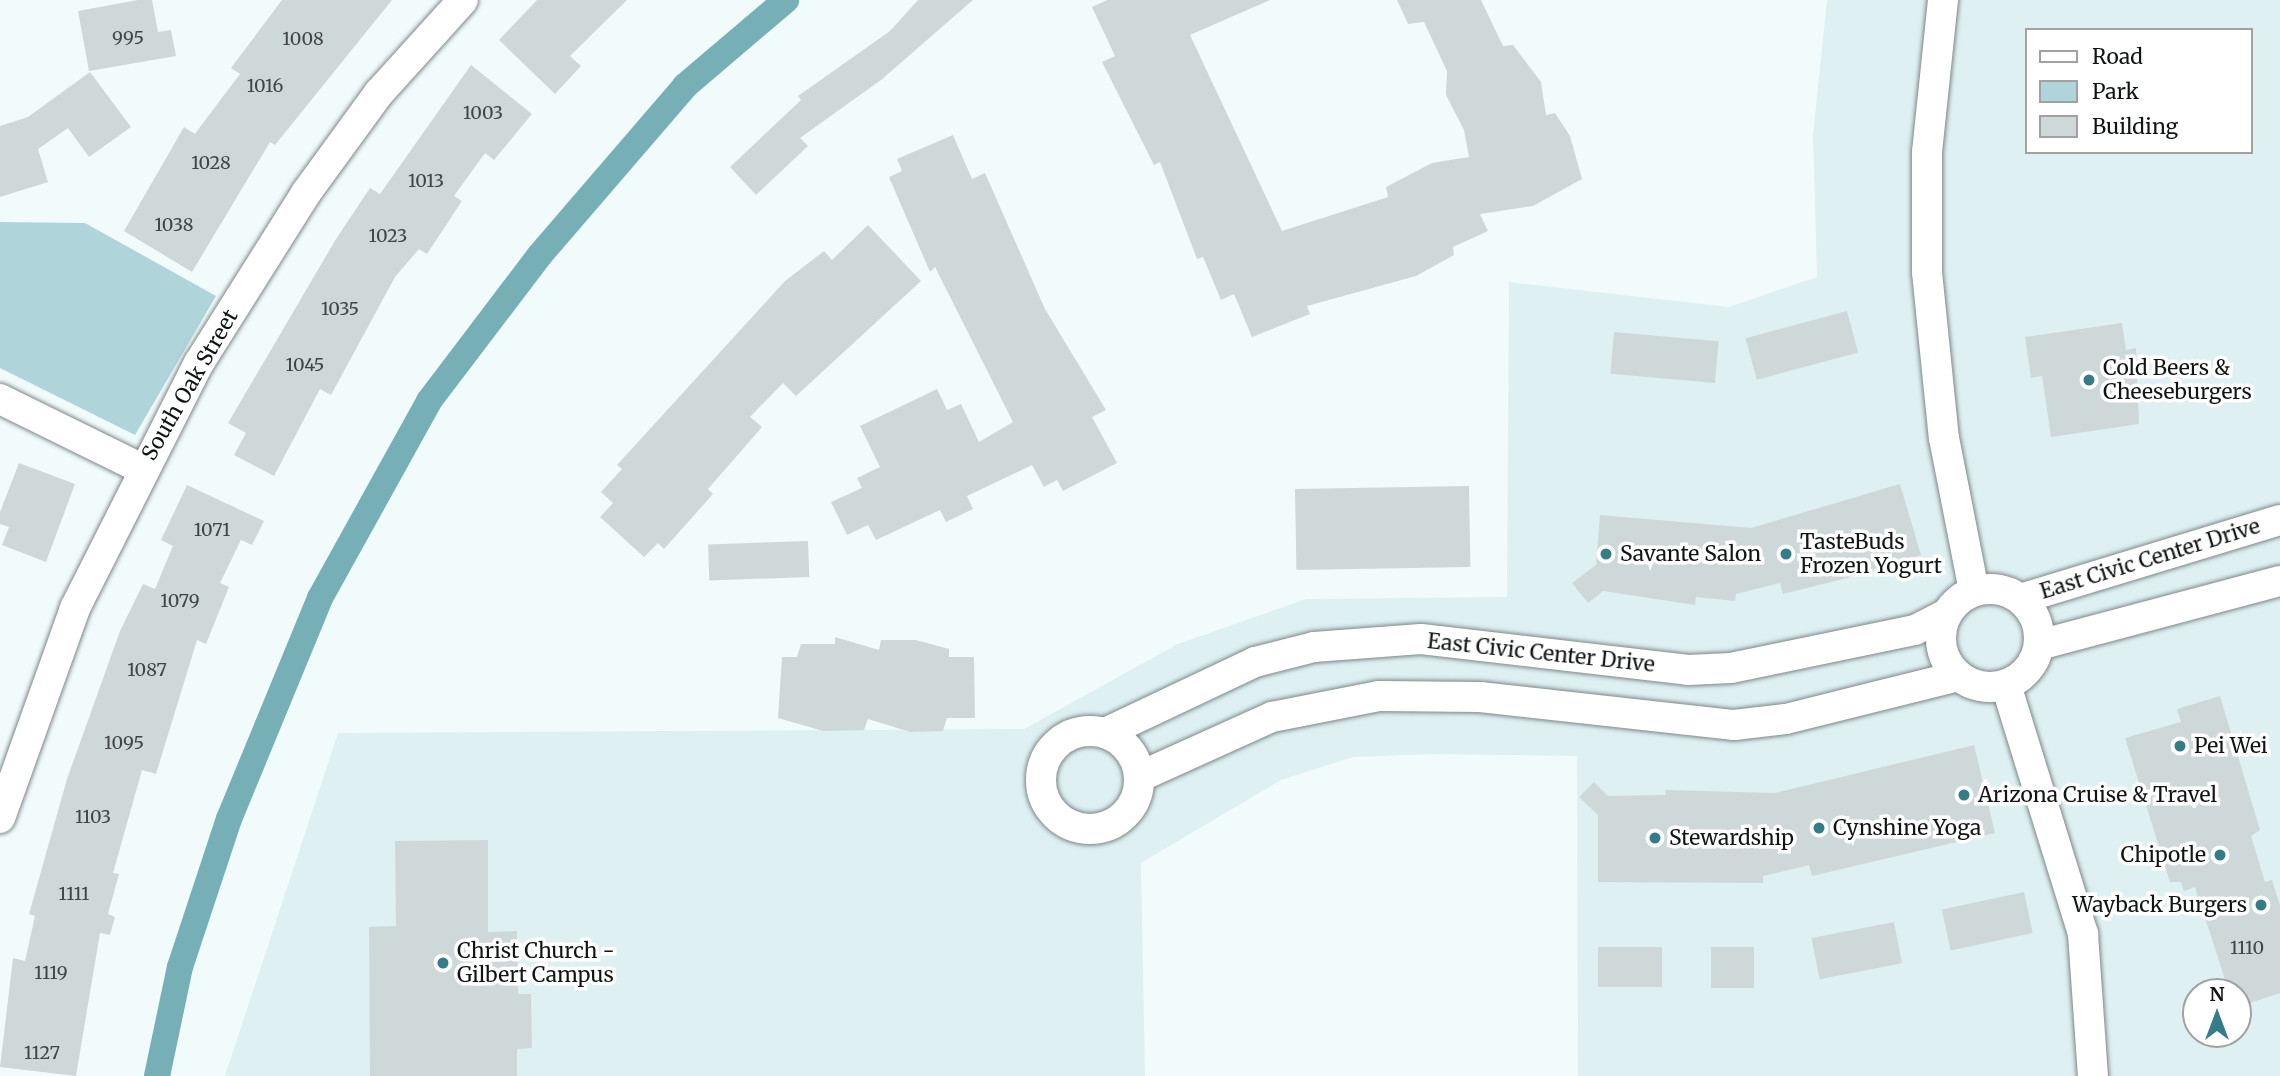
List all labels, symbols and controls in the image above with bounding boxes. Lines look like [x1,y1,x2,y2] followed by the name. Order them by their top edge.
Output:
[112,27,144,49] house number: 995
[282,28,324,50] house number: 1008
[2024,28,2252,154] legend
[2092,43,2143,70] text: Road
[247,75,283,97] house number: 1016
[2092,78,2139,105] text: Park
[463,102,503,124] house number: 1003
[2092,113,2178,140] text: Building
[191,152,231,174] house number: 1028
[408,170,444,192] house number: 1013
[155,214,193,236] house number: 1038
[369,225,407,247] house number: 1023
[321,298,359,320] house number: 1035
[137,305,243,465] street label: South Oak Street
[286,354,324,376] house number: 1045
[2103,355,2252,405] place label: Cold Beers & Cheeseburgers
[2081,372,2097,388] marker: Cold Beers & Cheeseburgers
[2037,514,2263,604] street label: East Civic Center Drive
[194,519,230,541] house number: 1071
[1800,529,1942,579] place label: TasteBuds Frozen Yogurt
[1620,541,1761,567] place label: Savante Salon
[1598,546,1614,562] marker: Savante Salon
[1778,546,1794,562] marker: TasteBuds Frozen Yogurt
[160,590,200,612] house number: 1079
[1426,629,1656,677] street label: East Civic Center Drive
[127,659,167,681] house number: 1087
[104,732,144,754] house number: 1095
[2194,733,2268,759] place label: Pei Wei
[2172,738,2188,754] marker: Pei Wei
[1978,782,2217,808] place label: Arizona Cruise & Travel
[1956,787,1972,803] marker: Arizona Cruise & Travel
[75,806,111,828] house number: 1103
[1833,815,1981,841] place label: Cynshine Yoga
[1811,820,1827,836] marker: Cynshine Yoga
[1669,825,1794,851] place label: Stewardship
[1647,830,1663,846] marker: Stewardship
[2121,842,2206,868] place label: Chipotle
[2212,847,2228,863] marker: Chipotle
[59,883,89,905] house number: 1111
[2072,892,2247,918] place label: Wayback Burgers
[2253,897,2269,913] marker: Wayback Burgers
[2230,937,2264,959] house number: 1110
[457,938,615,988] place label: Christ Church - Gilbert Campus
[435,955,451,971] marker: Christ Church - Gilbert Campus
[34,962,68,984] house number: 1119
[2182,978,2252,1048] north arrow
[2209,982,2225,1006] text: N
[24,1042,60,1064] house number: 1127

